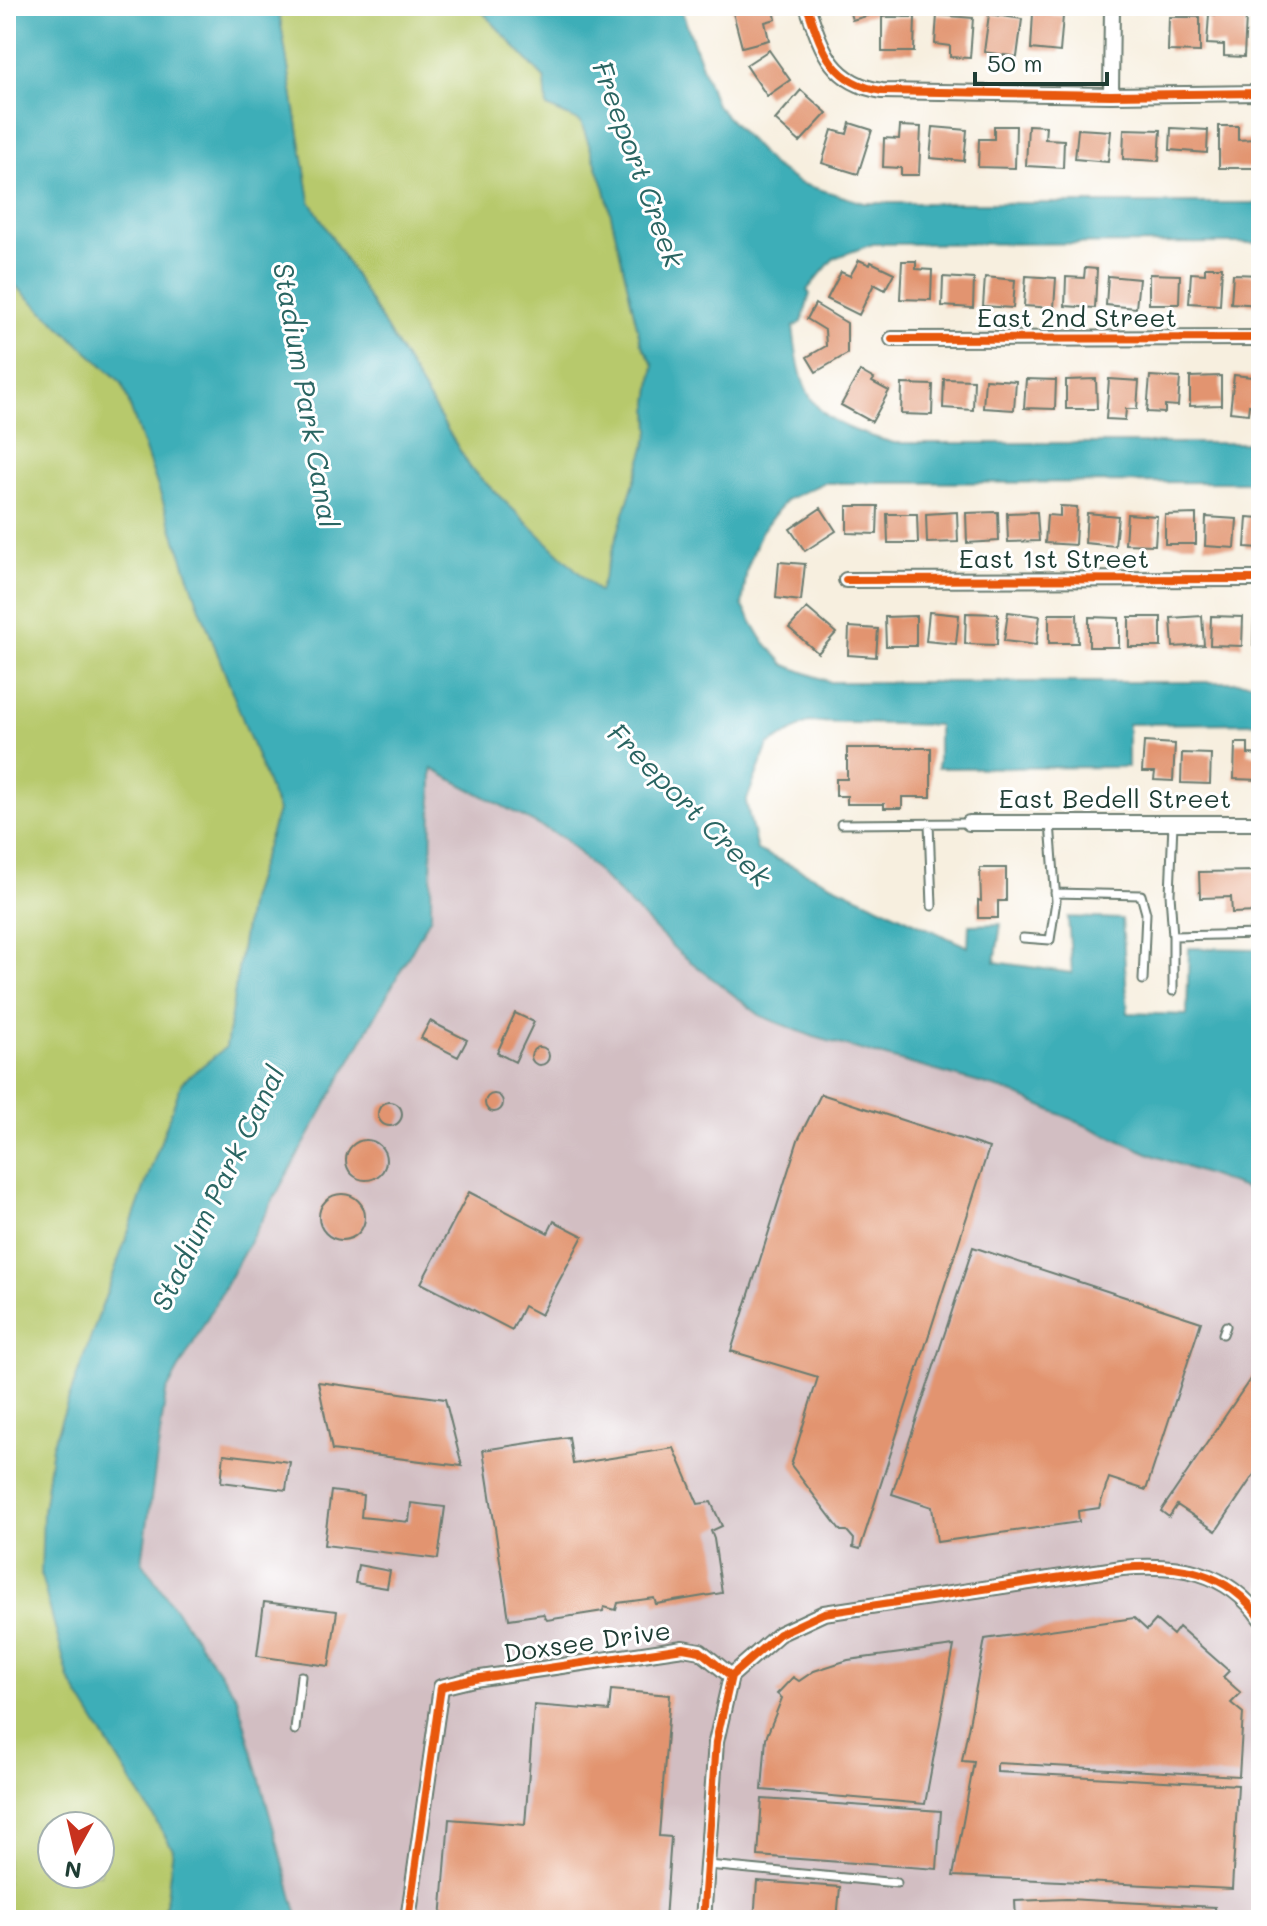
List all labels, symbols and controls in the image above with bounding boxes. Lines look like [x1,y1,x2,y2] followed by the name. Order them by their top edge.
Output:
[975,36,1107,86] scale bar
[987,47,1043,78] text: 50 m
[585,55,693,273] water label: Freeport Creek
[266,260,348,530] water label: Stadium Park Canal
[977,300,1177,334] street label: East 2nd Street
[959,541,1149,575] street label: East 1st Street
[600,715,780,895] water label: Freeport Creek
[999,781,1231,815] street label: East Bedell Street
[142,1059,292,1316] water label: Stadium Park Canal
[501,1612,673,1670] street label: Doxsee Drive
[36,1810,116,1890] north arrow
[63,1855,83,1886] text: N

